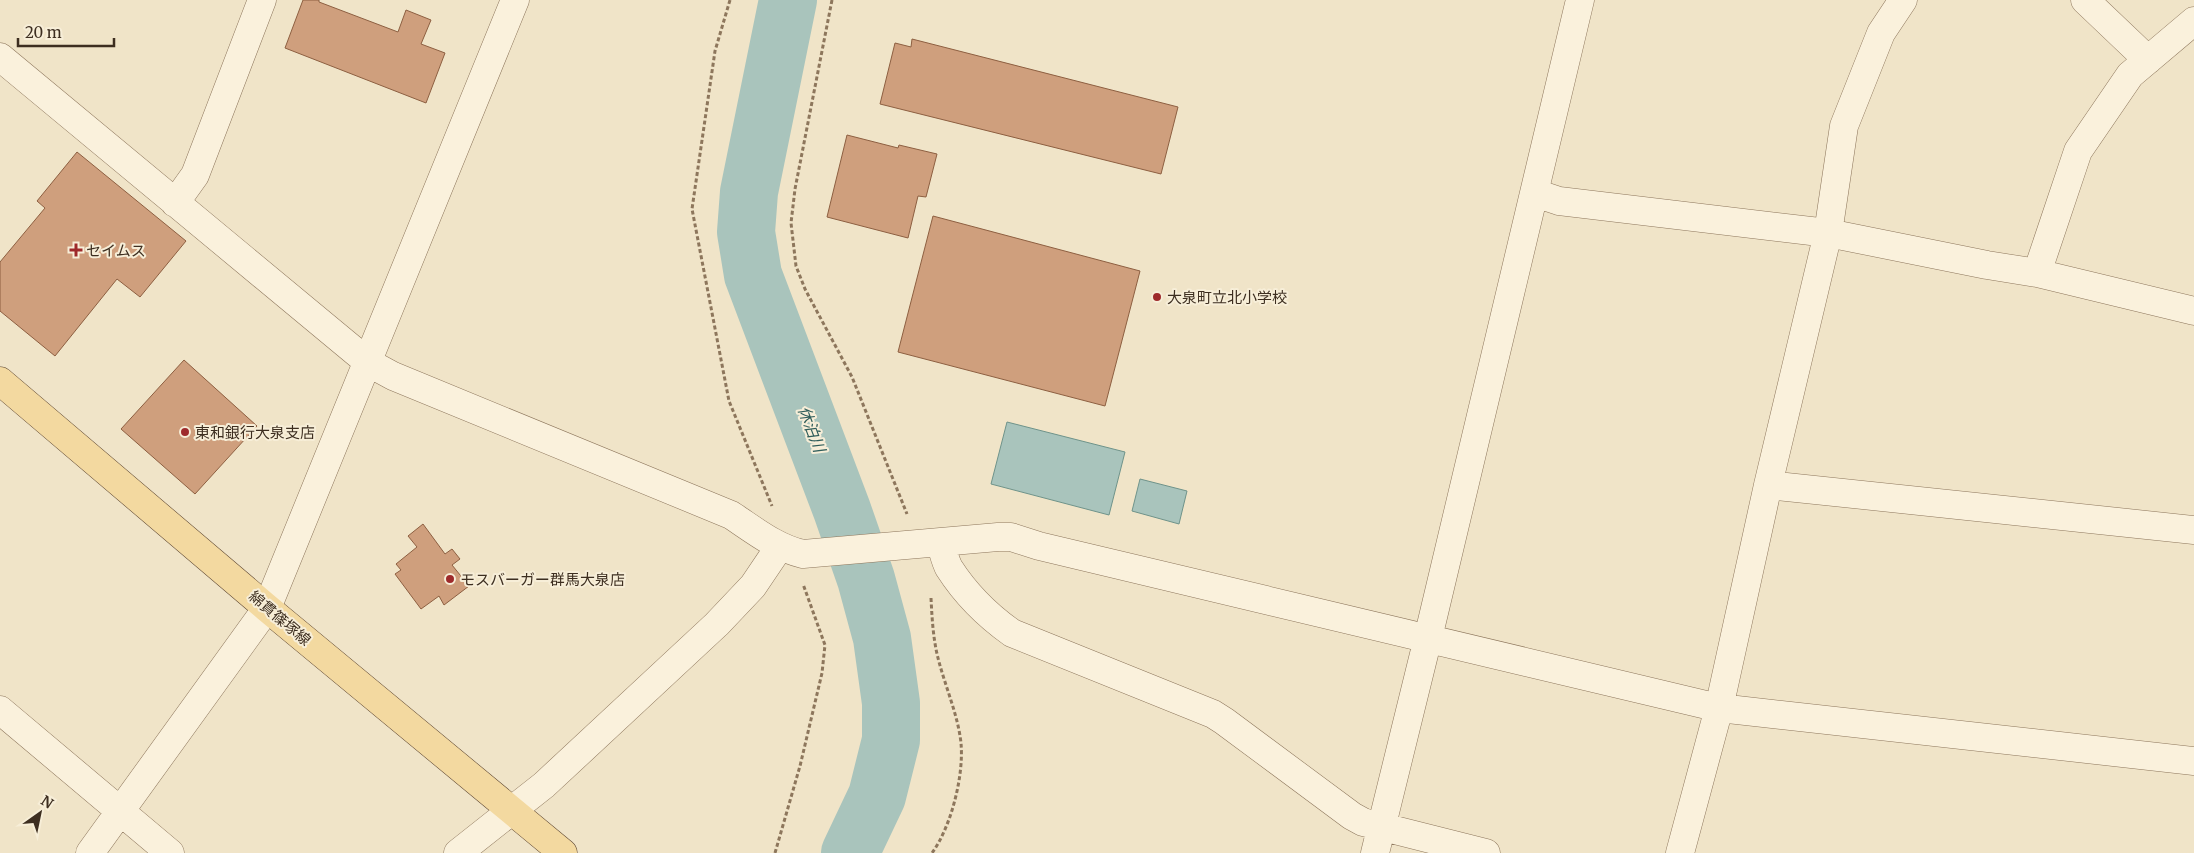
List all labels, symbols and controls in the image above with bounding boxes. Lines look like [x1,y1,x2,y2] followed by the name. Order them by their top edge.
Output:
[18,15,114,47] scale bar
[25,23,62,42] text: 20 m
[86,241,146,260] place label: セイムス
[70,244,82,256] marker: セイムス
[1167,288,1287,307] place label: 大泉町立北小学校
[1151,291,1163,303] marker: 大泉町立北小学校
[794,403,831,457] water label: 休泊川
[195,423,315,442] place label: 東和銀行大泉支店
[179,426,191,438] marker: 東和銀行大泉支店
[460,570,625,589] place label: モスバーガー群馬大泉店
[444,573,456,585] marker: モスバーガー群馬大泉店
[245,587,315,649] street label: 綿貫篠塚線
[15,788,65,838] north arrow
[38,792,57,813] text: N

